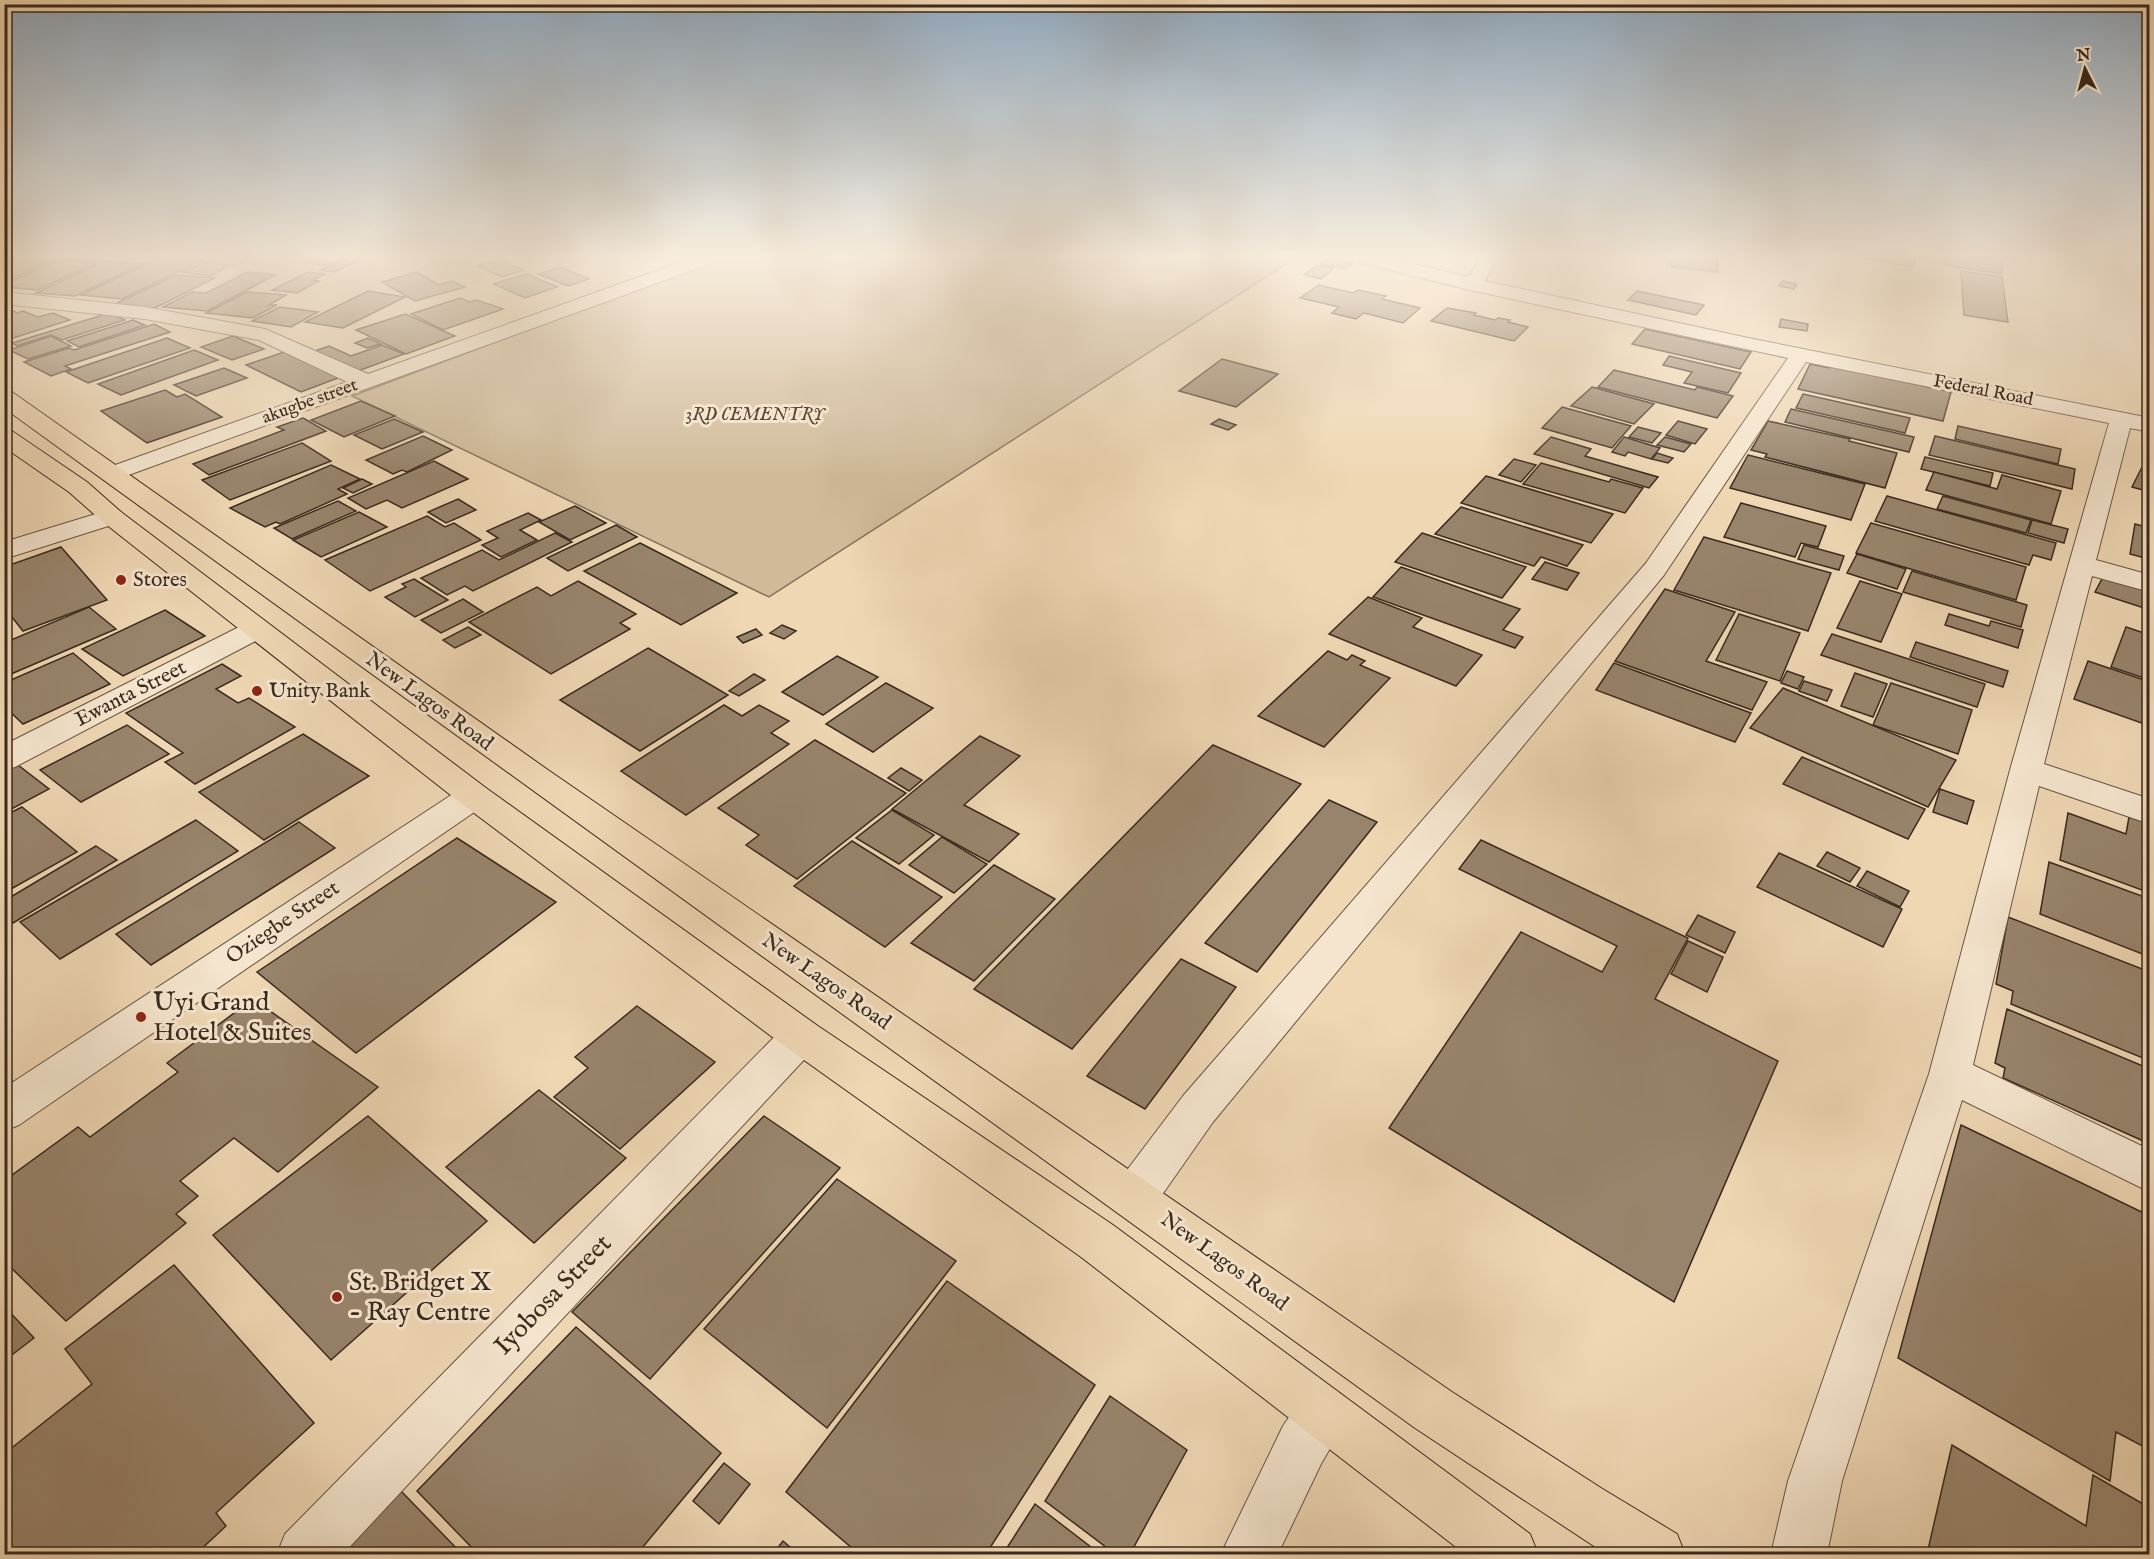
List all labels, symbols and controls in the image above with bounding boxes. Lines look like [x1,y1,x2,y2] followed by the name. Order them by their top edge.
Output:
[2055,39,2115,99] north arrow
[2075,45,2092,67] text: N
[1931,370,2035,412] street label: Federal Road
[259,374,361,430] street label: akugbe street
[686,404,827,427] park label: 3RD CEMENTRY
[133,567,187,594] place label: Stores
[114,573,128,587] marker: Stores
[360,646,499,758] street label: New Lagos Road
[71,654,191,734] street label: Ewanta Street
[269,678,371,705] place label: Unity Bank
[250,684,264,698] marker: Unity Bank
[221,875,345,971] street label: Oziegbe Street
[756,927,897,1037] street label: New Lagos Road
[153,986,312,1049] place label: Uyi Grand Hotel & Suites
[134,1010,148,1024] marker: Uyi Grand Hotel & Suites
[1155,1206,1294,1318] street label: New Lagos Road
[487,1228,619,1362] street label: Iyobosa Street
[349,1266,492,1329] place label: St. Bridget X - Ray Centre
[330,1290,344,1304] marker: St. Bridget X - Ray Centre

